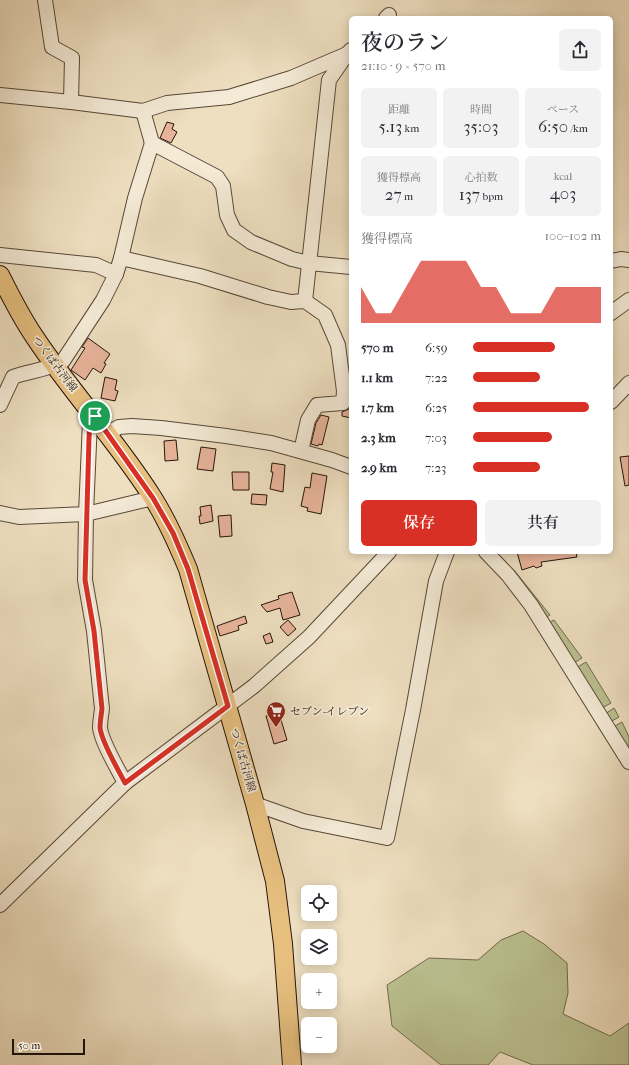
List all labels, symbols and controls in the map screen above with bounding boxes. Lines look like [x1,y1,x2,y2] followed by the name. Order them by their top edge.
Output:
[559,29,601,71] button: share
[361,30,449,56] text: 夜のラン
[361,58,445,73] text: 21:10 · 9 × 570 m
[388,103,410,116] text: 距離
[470,103,492,116] text: 時間
[547,103,579,116] text: ペース
[379,116,402,136] text: 5.13
[464,116,498,136] text: 35:03
[538,116,568,136] text: 6:50
[402,122,419,135] text: km
[568,122,588,135] text: /km
[554,170,572,183] text: kcal
[377,171,421,184] text: 獲得標高
[465,171,498,184] text: 心拍数
[550,183,576,203] text: 403
[385,184,402,204] text: 27
[459,184,480,204] text: 137
[402,190,413,203] text: m
[480,190,503,203] text: bpm
[544,228,601,243] text: 100–102 m
[361,231,413,246] text: 獲得標高
[30,334,80,394] street label: つくば古河線
[361,340,394,355] text: 570 m
[425,340,448,355] text: 6:59
[361,370,393,385] text: 1.1 km
[425,370,448,385] text: 7:22
[78,399,112,433] pin
[361,400,394,415] text: 1.7 km
[425,400,448,415] text: 6:25
[84,405,106,427] icon: arrive
[361,430,396,445] text: 2.3 km
[425,430,447,445] text: 7:03
[361,460,397,475] text: 2.9 km
[425,460,446,475] text: 7:23
[361,500,477,546] button: 保存
[485,500,601,546] button: 共有
[265,700,287,728] supermarket icon: セブン-イレブン
[290,705,369,718] place label: セブン-イレブン
[228,726,258,794] street label: つくば古河線
[301,885,337,1053] map controls
[301,885,337,921] button: locate
[301,929,337,965] button: layers
[301,973,337,1009] button: +
[301,1017,337,1053] button: −
[12,1037,85,1056] scale bar
[18,1039,40,1052] text: 50 m

